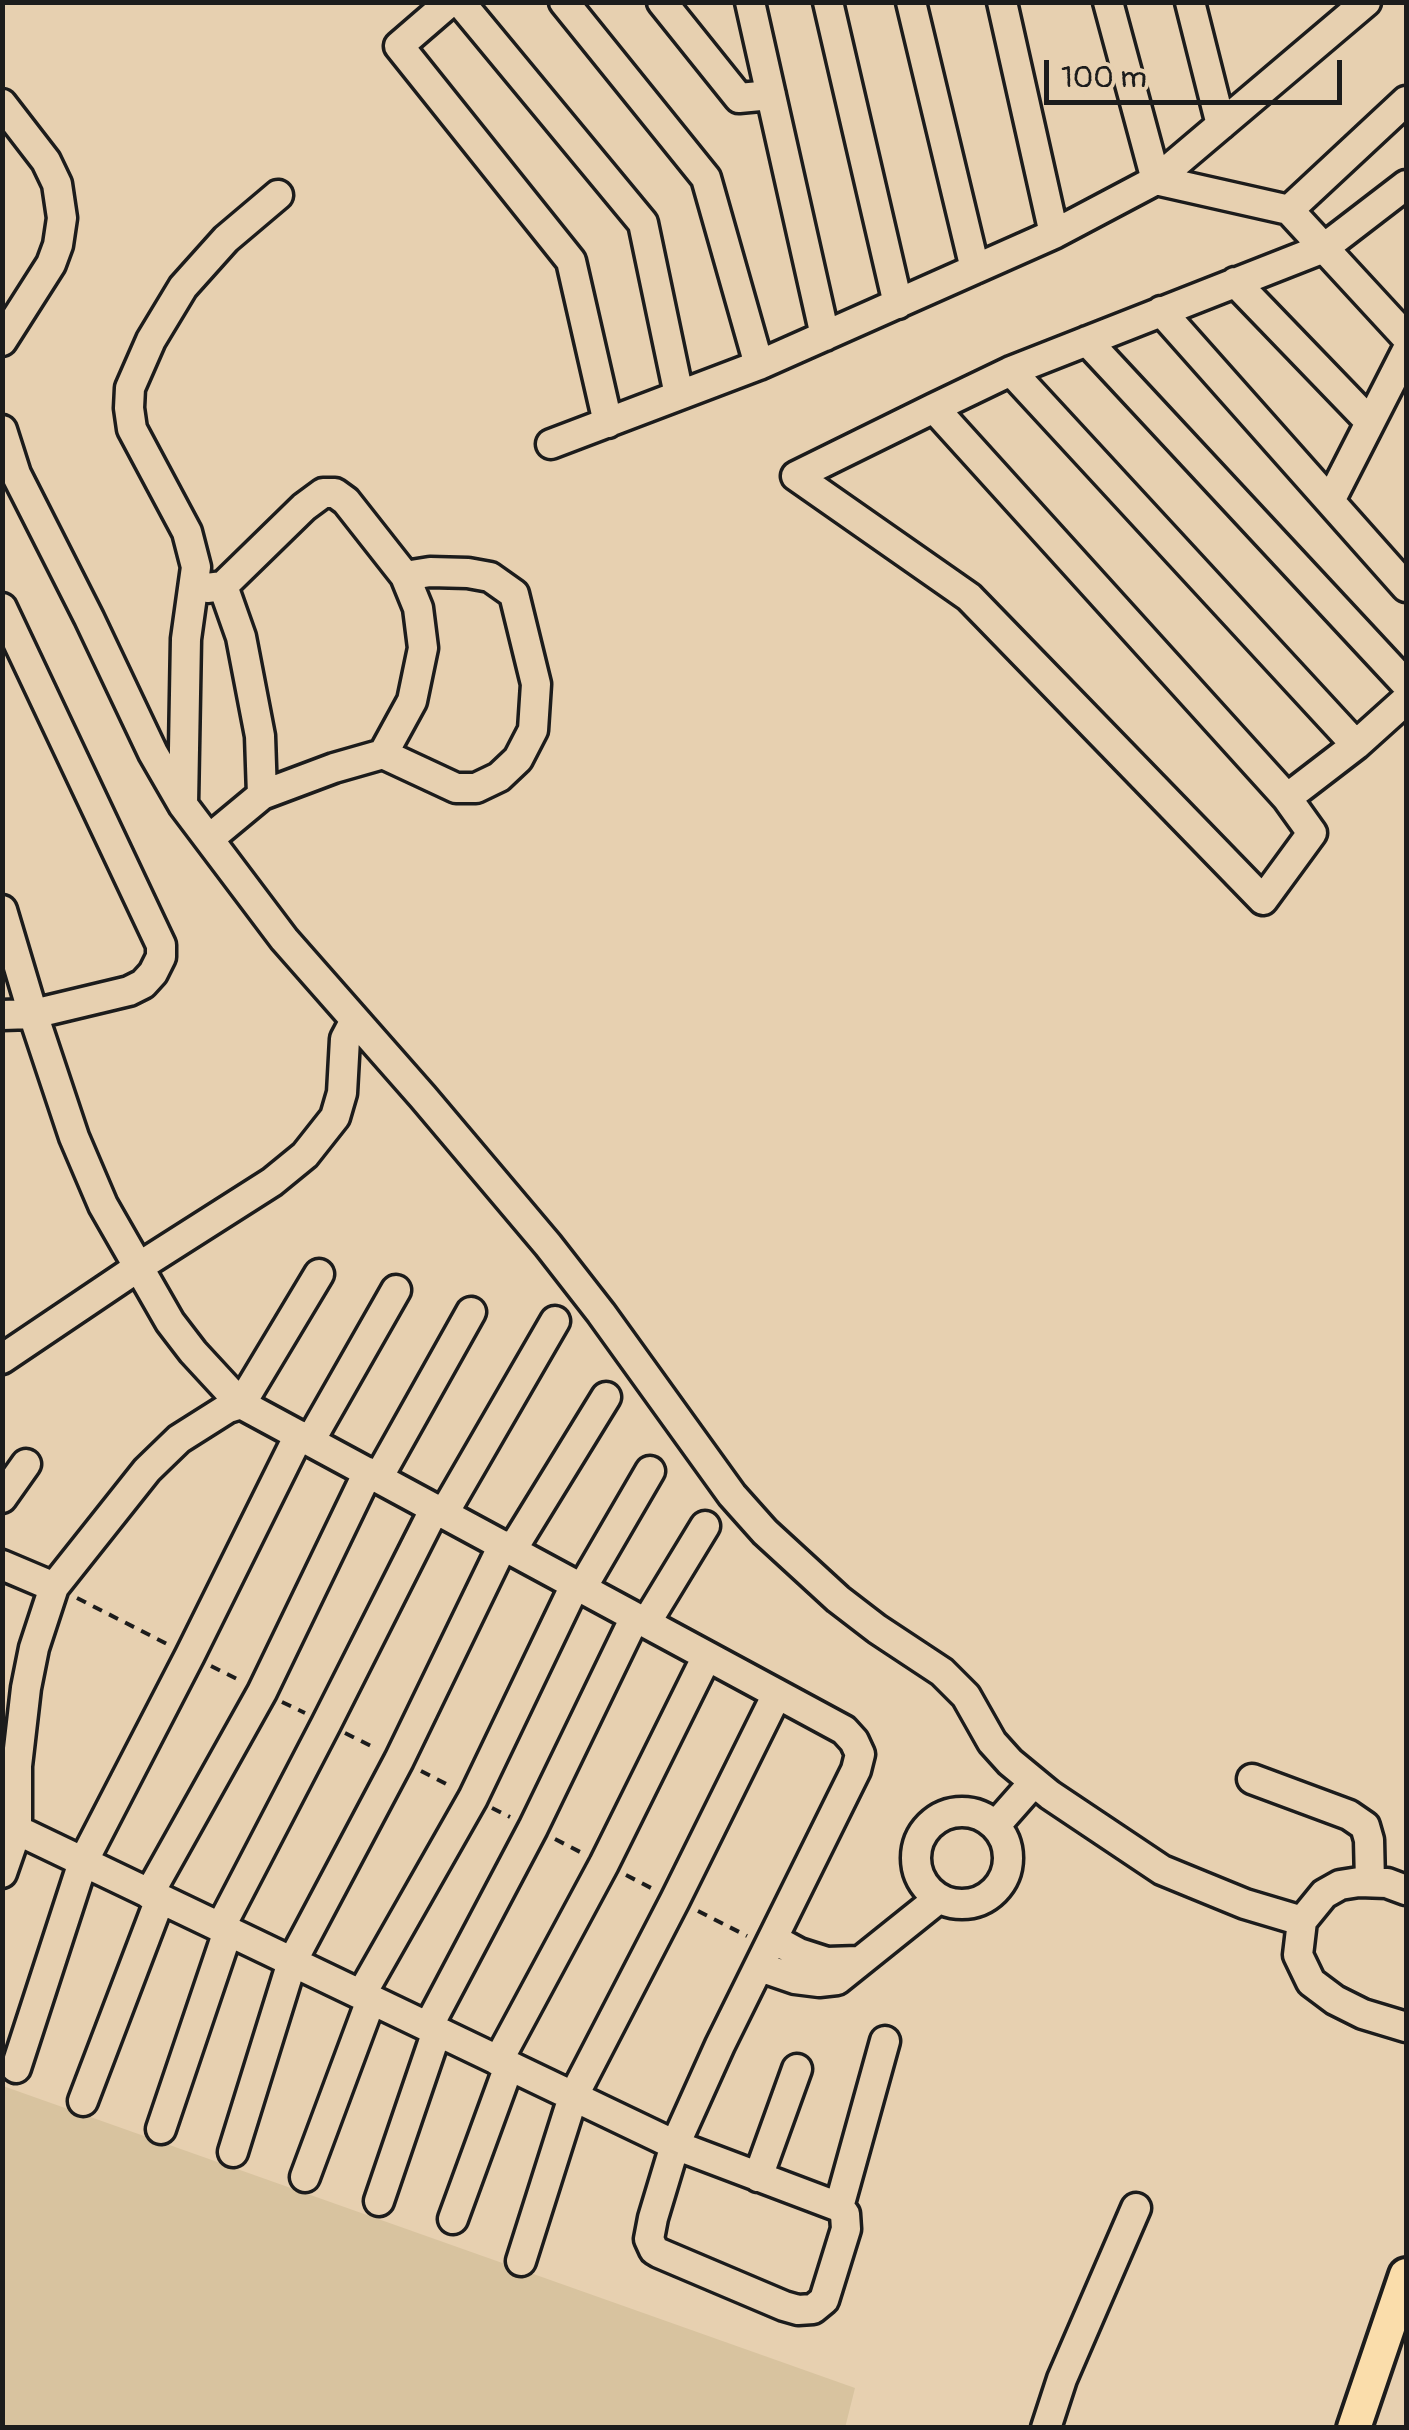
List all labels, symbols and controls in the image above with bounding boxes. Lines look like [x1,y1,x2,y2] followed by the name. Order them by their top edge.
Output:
[1049,40,1346,102] scale bar
[1061,59,1147,96] text: 100 m

